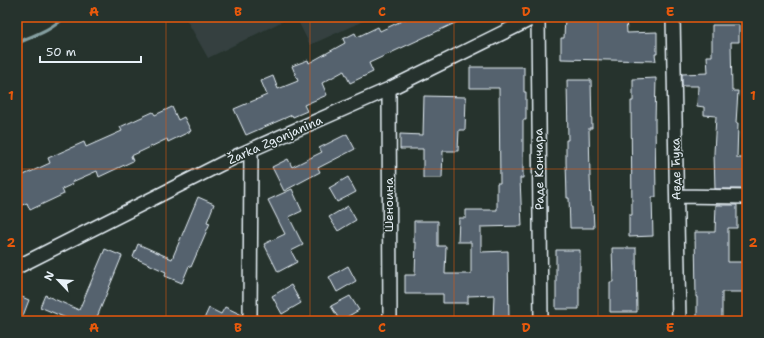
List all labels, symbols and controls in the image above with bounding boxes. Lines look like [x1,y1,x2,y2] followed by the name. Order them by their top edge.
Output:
[89,3,99,20] text: A
[234,3,242,20] text: B
[378,3,386,20] text: C
[521,3,531,20] text: D
[666,3,675,20] text: E
[40,38,141,64] scale bar
[46,44,76,60] text: 50 m
[8,87,14,104] text: 1
[750,87,756,104] text: 1
[225,112,325,168] street label: Žarka Zgonjanina
[530,127,548,210] street label: Раде Кончара
[667,137,685,200] street label: Авде Ћука
[381,177,397,232] street label: Шеноина
[6,234,16,251] text: 2
[748,234,758,251] text: 2
[38,260,78,300] north arrow
[41,269,58,283] text: N
[89,319,99,336] text: A
[234,319,242,336] text: B
[378,319,386,336] text: C
[521,319,531,336] text: D
[666,319,675,336] text: E

